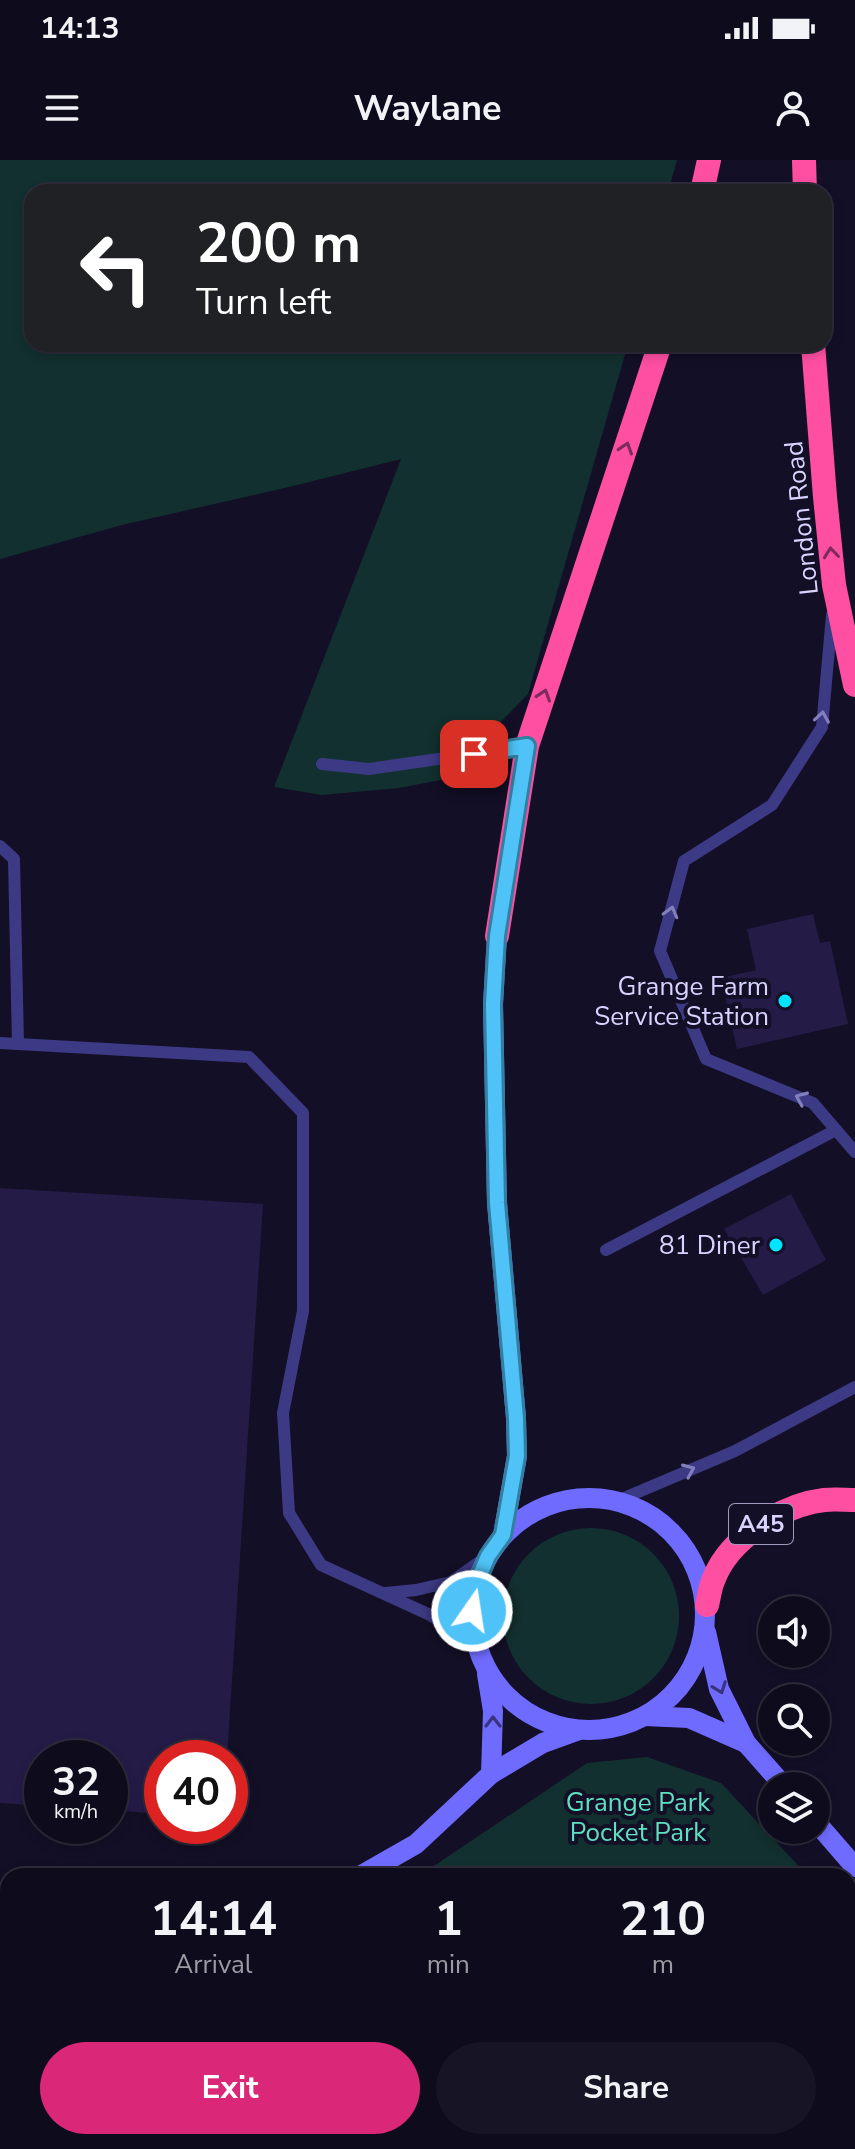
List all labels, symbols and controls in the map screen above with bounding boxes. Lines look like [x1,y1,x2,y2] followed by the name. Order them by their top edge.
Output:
[40,8,119,49] text: 14:13
[353,84,502,133] text: Waylane
[40,86,84,130] icon: menu
[771,86,815,130] icon: person
[196,205,361,282] text: 200 m
[64,216,168,320] icon: left
[196,278,331,327] text: Turn left
[776,439,827,597] street label: London Road
[616,442,632,456] one-way arrow
[823,546,840,559] one-way arrow
[535,689,551,703] one-way arrow
[813,710,830,723] one-way arrow
[440,720,508,788] pin
[452,732,496,776] icon: arrive
[661,906,678,920] one-way arrow
[594,969,769,1034] place label: Grange Farm Service Station
[776,992,794,1010] marker: Grange Farm Service Station
[794,1092,809,1108] one-way arrow
[659,1228,761,1263] place label: 81 Diner
[767,1236,785,1254] marker: 81 Diner
[681,1464,695,1480] one-way arrow
[729,1504,793,1544] road number: A45
[430,1569,514,1653] position arrow
[758,1596,830,1844] map controls
[758,1596,830,1668] button: sound
[711,1680,727,1694] one-way arrow
[758,1684,830,1756] button: search
[484,1715,501,1728] one-way arrow
[144,1740,248,1844] speed limit sign: 40
[52,1755,100,1809] text: 32
[758,1772,830,1844] button: layers
[566,1785,711,1850] park label: Grange Park Pocket Park
[54,1798,98,1825] text: km/h
[150,1886,277,1952] text: 14:14
[434,1886,463,1952] text: 1
[620,1886,706,1952] text: 210
[174,1947,253,1982] text: Arrival
[427,1947,470,1982] text: min
[652,1947,674,1982] text: m
[40,2042,420,2134] button: Exit
[436,2042,816,2134] button: Share

